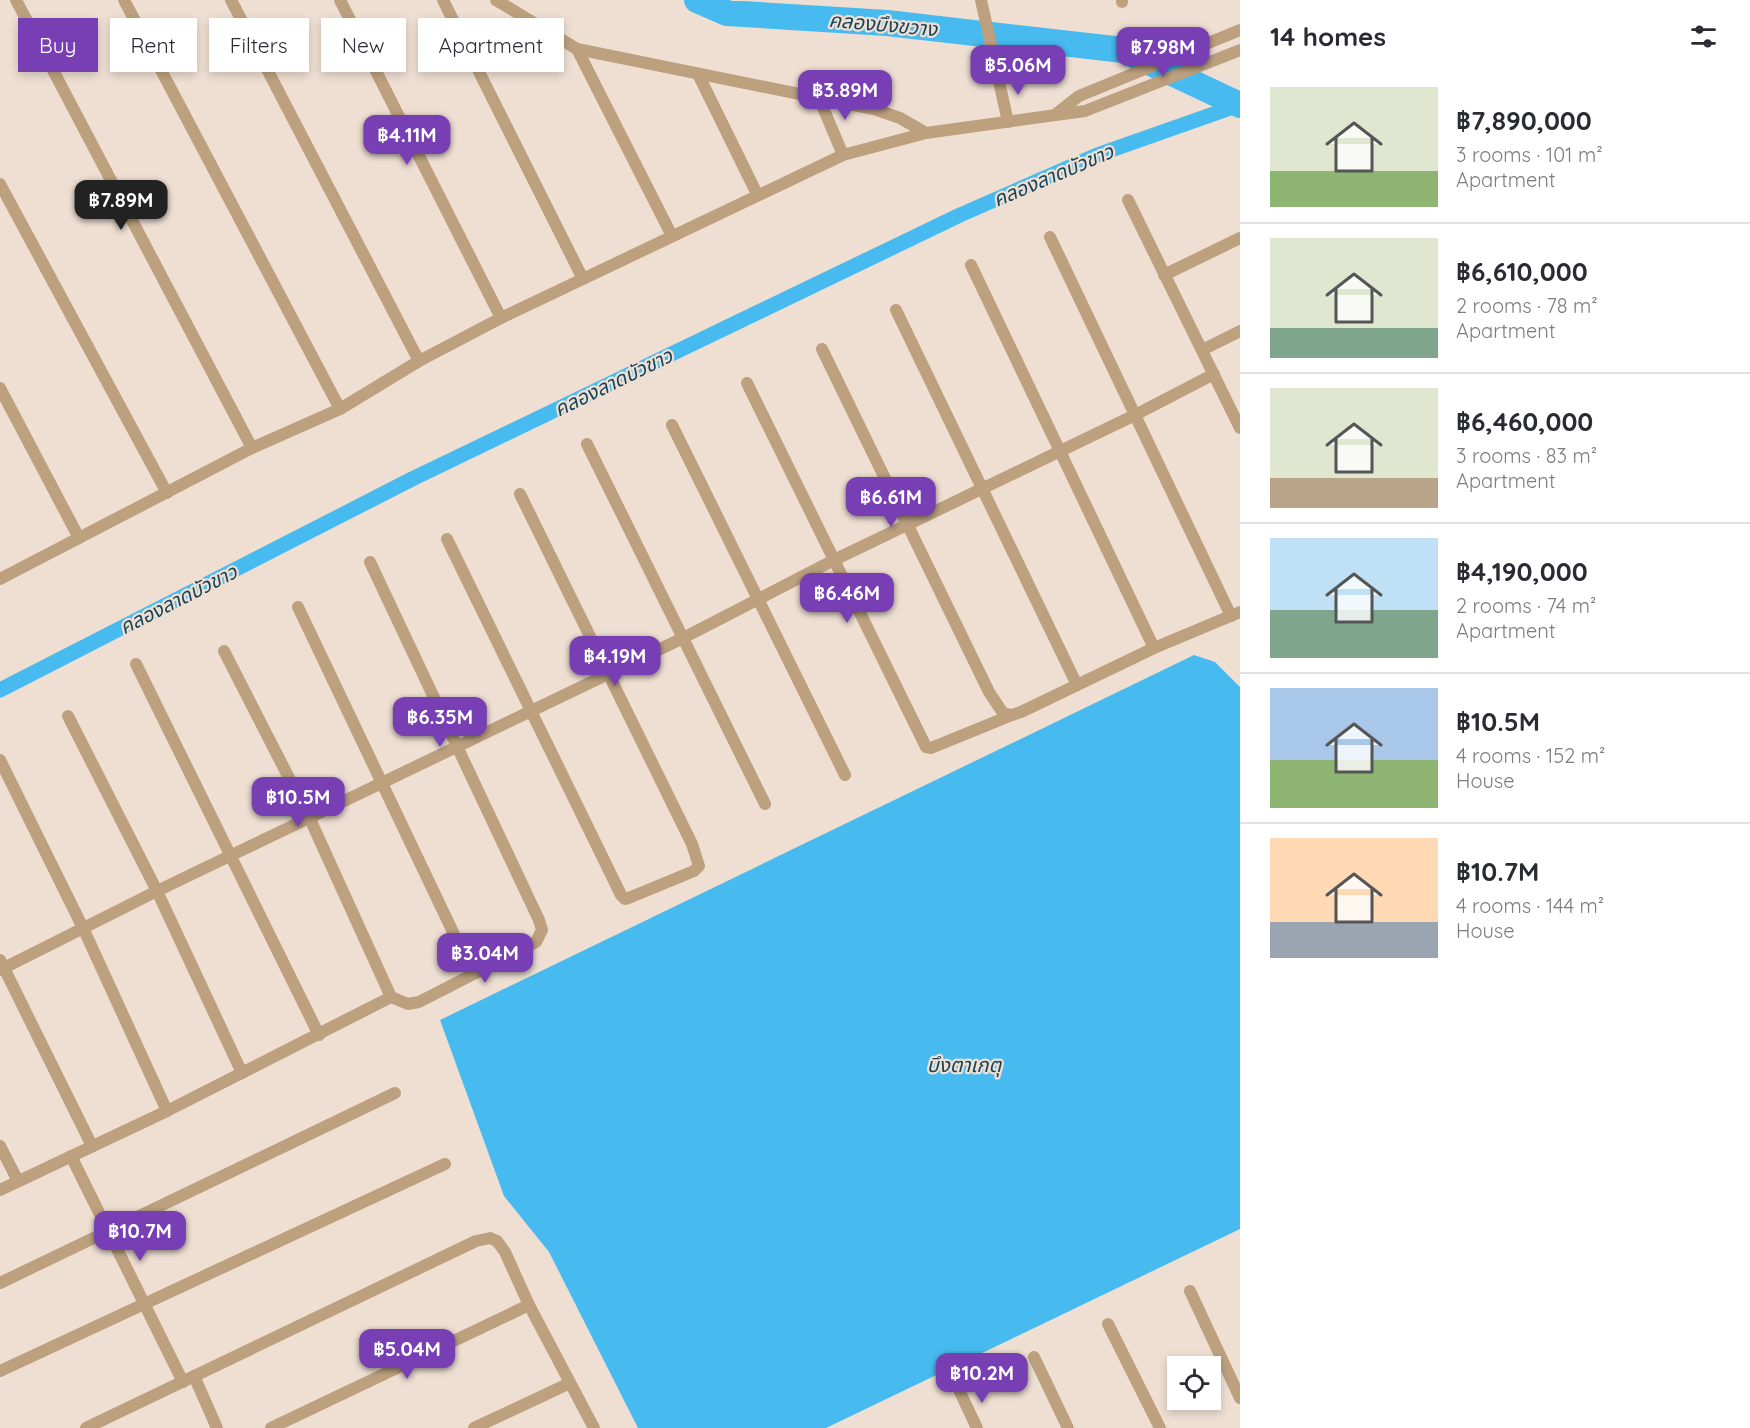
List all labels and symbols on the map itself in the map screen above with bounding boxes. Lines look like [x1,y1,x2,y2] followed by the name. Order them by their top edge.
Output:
[828,7,939,41] water label: คลองบึงขวาง
[1114,27,1212,78] pin: ฿7.98M
[969,45,1067,96] pin: ฿5.06M
[796,70,894,121] pin: ฿3.89M
[358,115,456,166] pin: ฿4.11M
[989,138,1118,212] water label: คลองลาดบัวขาว
[72,180,170,231] pin: ฿7.89M
[550,342,677,421] water label: คลองลาดบัวขาว
[842,477,940,528] pin: ฿6.61M
[115,558,242,639] water label: คลองลาดบัวขาว
[798,573,896,624] pin: ฿6.46M
[566,636,664,687] pin: ฿4.19M
[391,697,489,748] pin: ฿6.35M
[249,777,347,828] pin: ฿10.5M
[436,933,534,984] pin: ฿3.04M
[927,1052,1002,1078] water label: บึงตาเกตุ
[91,1211,189,1262] pin: ฿10.7M
[358,1329,456,1380] pin: ฿5.04M
[933,1353,1031,1404] pin: ฿10.2M

